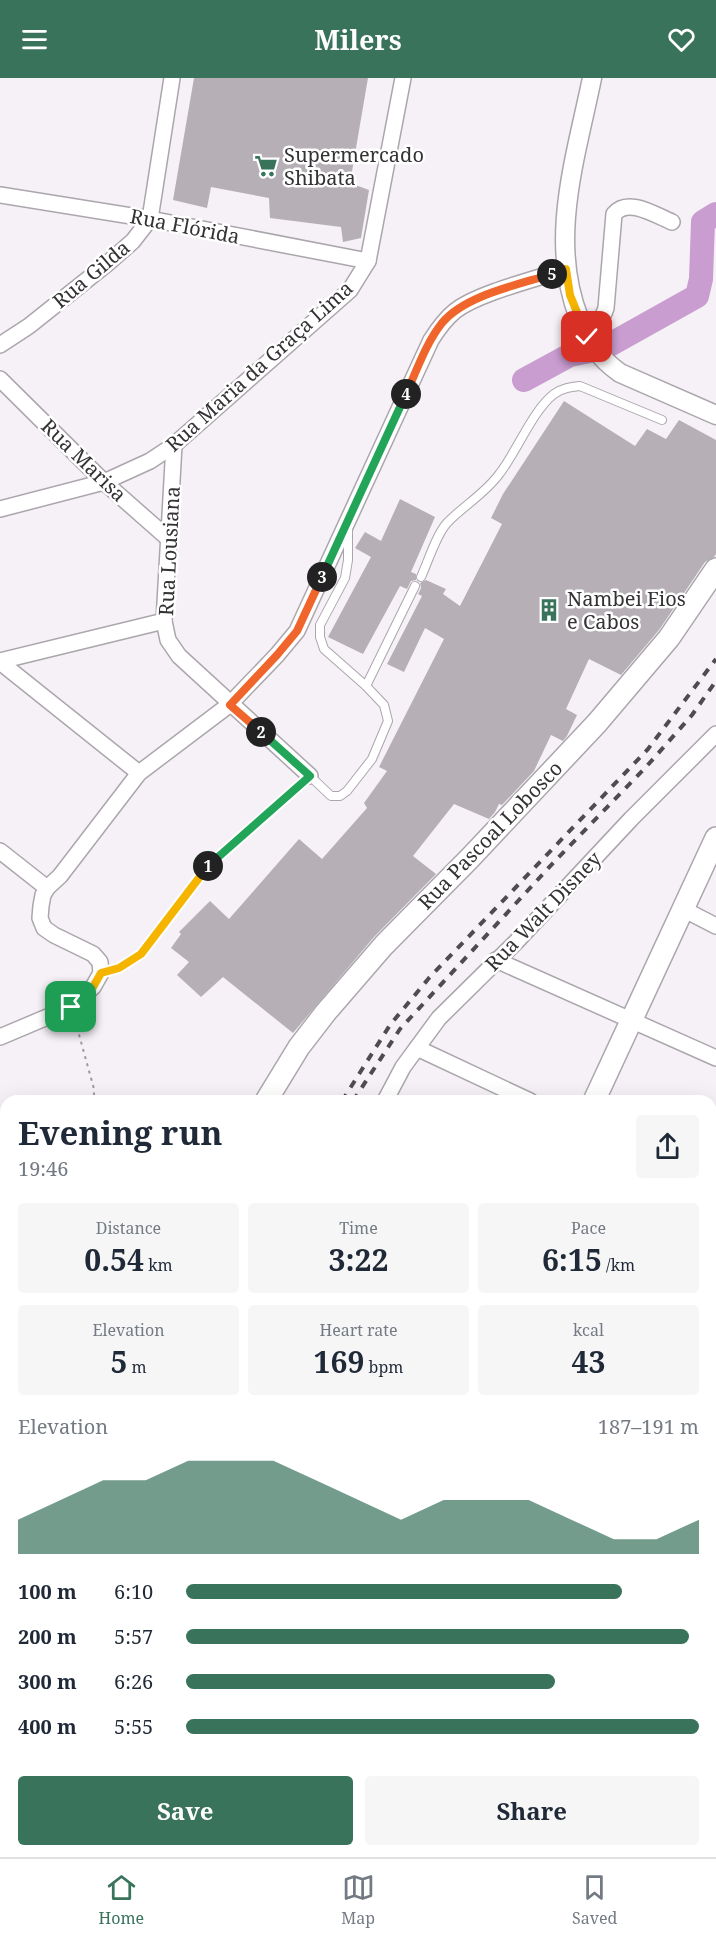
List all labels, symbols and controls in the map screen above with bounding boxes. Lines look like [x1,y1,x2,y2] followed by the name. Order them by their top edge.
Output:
[314,21,402,58] text: Milers
[18,23,51,56] icon: menu
[665,23,698,56] icon: heart
[284,141,424,191] place label: Supermercado Shibata
[253,153,279,179] supermarket icon: Supermercado Shibata
[128,202,242,250] street label: Rua Flórida
[47,234,135,314] street label: Rua Gilda
[537,259,567,289] pin: 5
[547,263,557,285] text: 5
[160,275,358,457] street label: Rua Maria da Graça Lima
[561,311,612,362] pin
[570,320,603,353] icon: check
[391,379,421,409] pin: 4
[401,383,411,405] text: 4
[36,413,132,507] street label: Rua Marisa
[152,485,186,617] street label: Rua Lousiana
[307,562,337,592] pin: 3
[317,566,327,588] text: 3
[567,585,686,635] place label: Nambei Fios e Cabos
[536,597,562,623] building icon: Nambei Fios e Cabos
[246,717,276,747] pin: 2
[256,721,266,743] text: 2
[412,755,568,915] street label: Rua Pascoal Lobosco
[479,845,608,977] street label: Rua Walt Disney
[193,851,223,881] pin: 1
[203,855,213,877] text: 1
[45,981,96,1032] pin
[54,990,87,1023] icon: arrive
[18,1110,222,1155] text: Evening run
[636,1115,699,1178] button: share
[18,1155,68,1182] text: 19:46
[96,1217,161,1239] text: Distance
[339,1217,378,1239] text: Time
[571,1217,606,1239] text: Pace
[84,1239,144,1280] text: 0.54
[329,1239,388,1280] text: 3:22
[542,1239,602,1280] text: 6:15
[144,1254,173,1276] text: km
[602,1254,635,1276] text: /km
[92,1319,165,1341] text: Elevation
[319,1319,398,1341] text: Heart rate
[573,1319,604,1341] text: kcal
[110,1341,127,1382] text: 5
[314,1341,364,1382] text: 169
[572,1341,605,1382] text: 43
[127,1356,147,1378] text: m
[364,1356,403,1378] text: bpm
[18,1413,108,1440] text: Elevation
[598,1413,699,1440] text: 187–191 m
[18,1578,77,1605] text: 100 m
[114,1578,153,1605] text: 6:10
[18,1623,77,1650] text: 200 m
[114,1623,153,1650] text: 5:57
[18,1668,77,1695] text: 300 m
[114,1668,153,1695] text: 6:26
[18,1713,77,1740] text: 400 m
[114,1713,153,1740] text: 5:55
[18,1776,353,1845] button: Save
[365,1776,699,1845] button: Share
[99,1871,144,1929] tab: Home
[341,1871,375,1929] tab: Map
[572,1871,617,1929] tab: Saved

